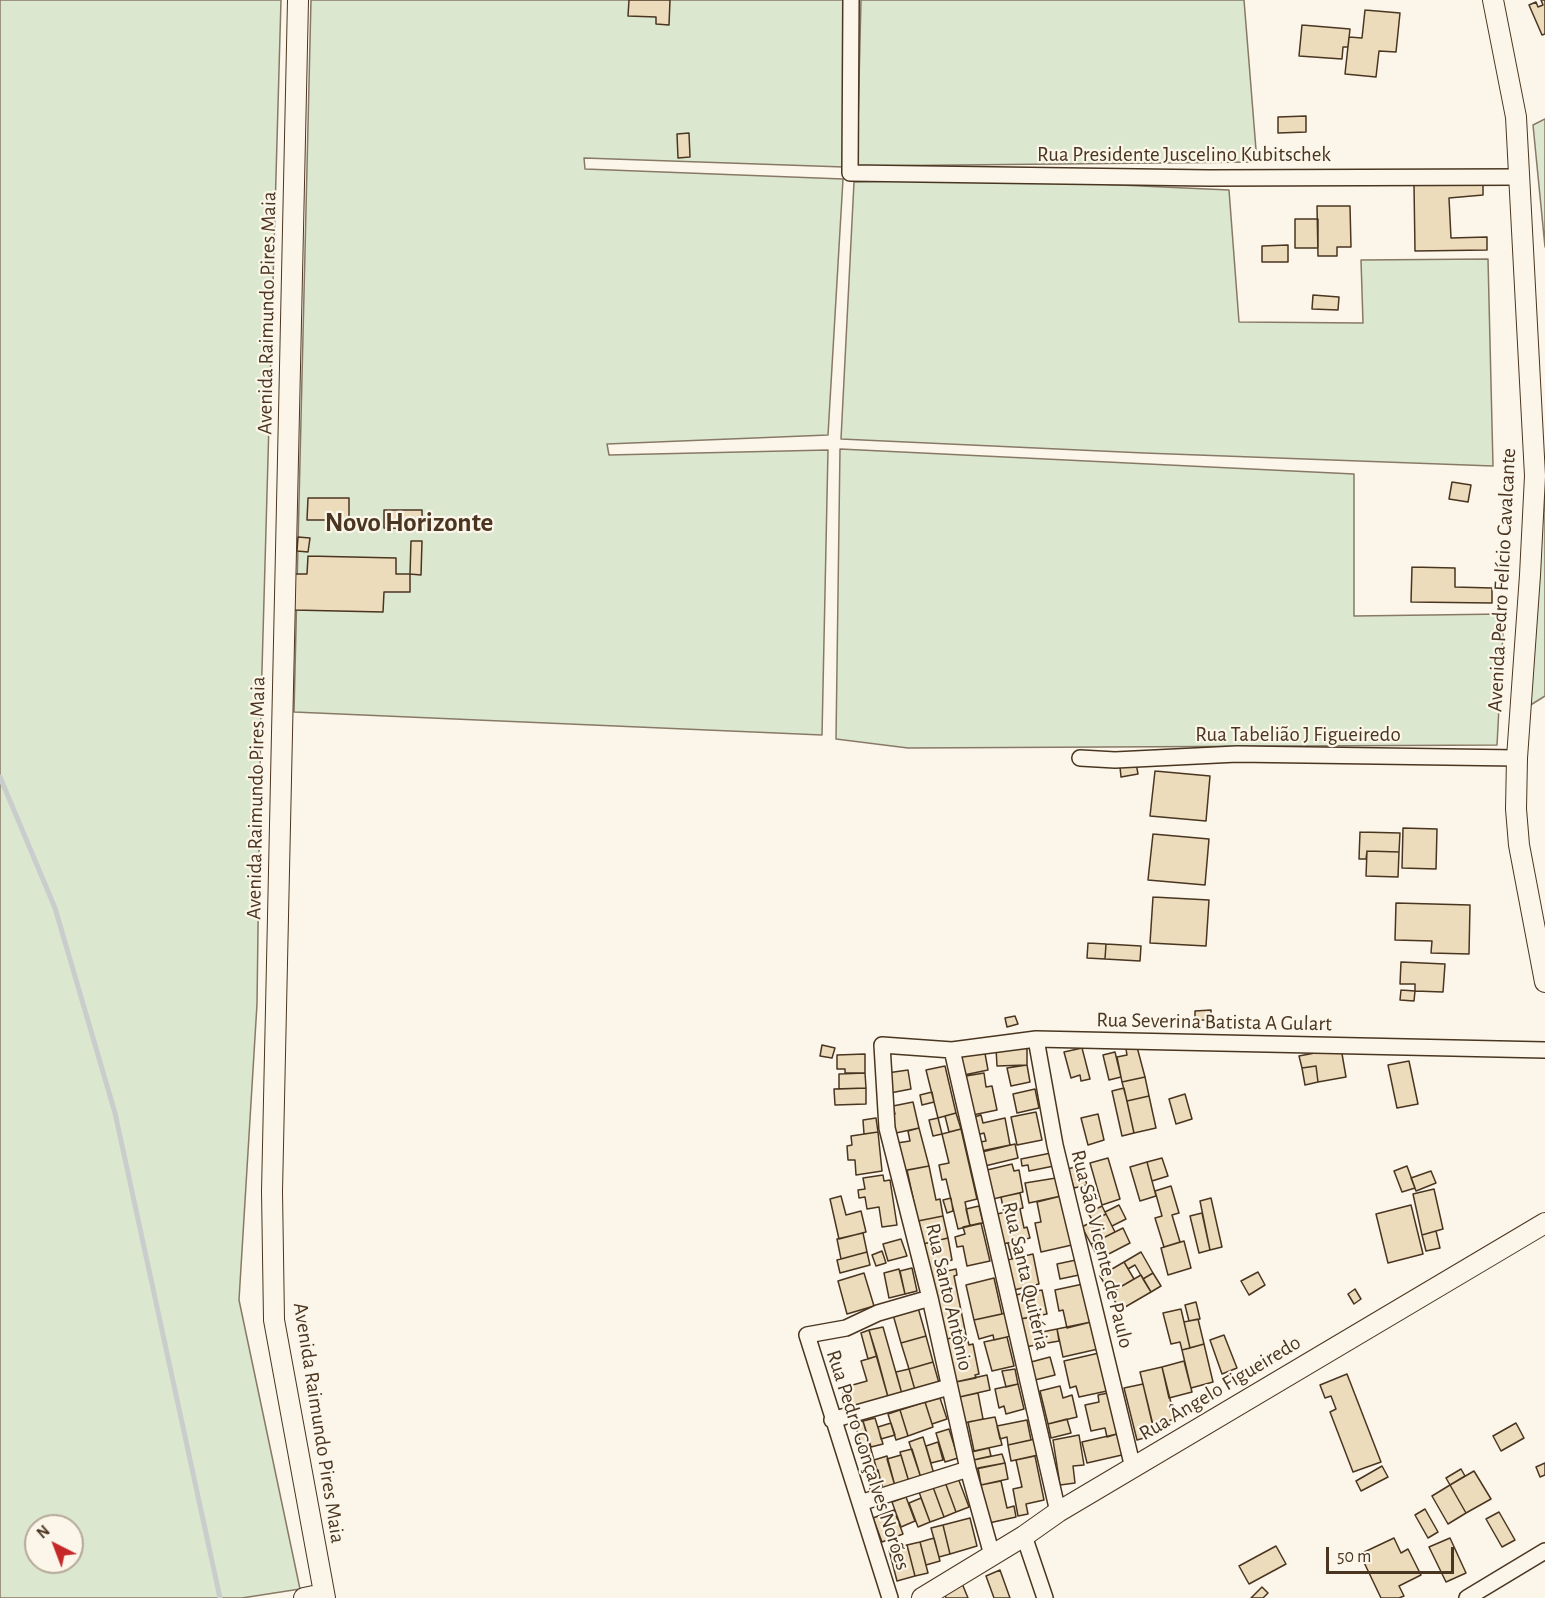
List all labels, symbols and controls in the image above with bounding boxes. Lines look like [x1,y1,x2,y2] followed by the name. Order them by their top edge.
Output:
[1037,142,1331,168] street label: Rua Presidente Juscelino Kubitschek
[252,191,282,435] street label: Avenida Raimundo Pires Maia
[1482,447,1522,713] street label: Avenida Pedro Felício Cavalcante
[325,507,493,539] district label: Novo Horizonte
[241,676,271,920] street label: Avenida Raimundo Pires Maia
[1195,722,1401,748] street label: Rua Tabelião J Figueiredo
[1096,1007,1332,1037] street label: Rua Severina Batista A Gulart
[1065,1147,1139,1351] street label: Rua São Vicente de Paulo
[997,1199,1055,1353] street label: Rua Santa Quitéria
[920,1221,978,1373] street label: Rua Santo Antônio
[288,1301,350,1545] street label: Avenida Raimundo Pires Maia
[1135,1330,1305,1446] street label: Rua Ângelo Figueiredo
[820,1347,916,1573] street label: Rua Pedro Gonçalves Norões
[24,1514,84,1574] north arrow
[34,1522,53,1542] text: N
[1329,1535,1456,1573] scale bar
[1337,1548,1371,1566] text: 50 m

